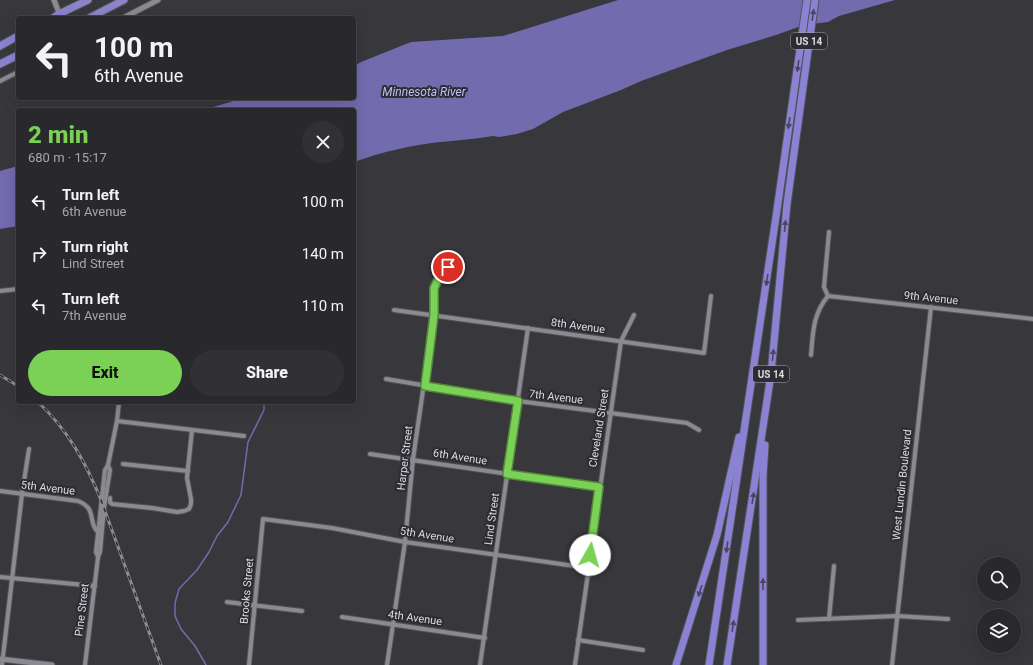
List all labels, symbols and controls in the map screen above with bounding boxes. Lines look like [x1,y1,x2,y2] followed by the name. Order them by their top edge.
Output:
[810,9,816,22] one-way arrow
[94,31,173,64] text: 100 m
[28,32,80,84] icon: left
[791,33,827,49] road number: US 14
[794,60,800,72] one-way arrow
[94,65,183,86] text: 6th Avenue
[382,85,467,99] water label: Minnesota River
[786,117,792,129] one-way arrow
[28,121,89,149] text: 2 min
[302,121,344,163] button: close
[28,150,107,165] text: 680 m · 15:17
[62,186,119,204] text: Turn left
[28,191,50,213] icon: left
[302,193,344,211] text: 100 m
[62,204,126,219] text: 6th Avenue
[781,220,788,232] one-way arrow
[62,238,128,256] text: Turn right
[28,243,50,265] icon: right
[302,245,344,263] text: 140 m
[431,250,465,284] pin
[62,256,124,271] text: Lind Street
[437,256,459,278] icon: arrive
[764,274,770,286] one-way arrow
[903,289,959,307] street label: 9th Avenue
[62,290,119,308] text: Turn left
[28,295,50,317] icon: left
[302,297,344,315] text: 110 m
[62,308,126,323] text: 7th Avenue
[550,316,606,336] street label: 8th Avenue
[770,349,776,361] one-way arrow
[28,350,182,396] button: Exit
[190,350,344,396] button: Share
[753,366,789,382] road number: US 14
[528,387,584,407] street label: 7th Avenue
[586,387,612,468] street label: Cleveland Street
[395,425,415,491] street label: Harper Street
[890,429,914,541] street label: West Lundin Boulevard
[432,446,488,468] street label: 6th Avenue
[20,478,76,498] street label: 5th Avenue
[482,492,502,546] street label: Lind Street
[750,492,756,504] one-way arrow
[399,524,455,546] street label: 5th Avenue
[569,534,611,576] position arrow
[724,541,730,553] one-way arrow
[238,557,256,624] street label: Brooks Street
[977,557,1021,653] map controls
[977,557,1021,601] button: search
[760,577,766,590] one-way arrow
[72,582,92,637] street label: Pine Street
[697,585,703,597] one-way arrow
[387,608,443,628] street label: 4th Avenue
[977,609,1021,653] button: layers
[730,620,736,633] one-way arrow

